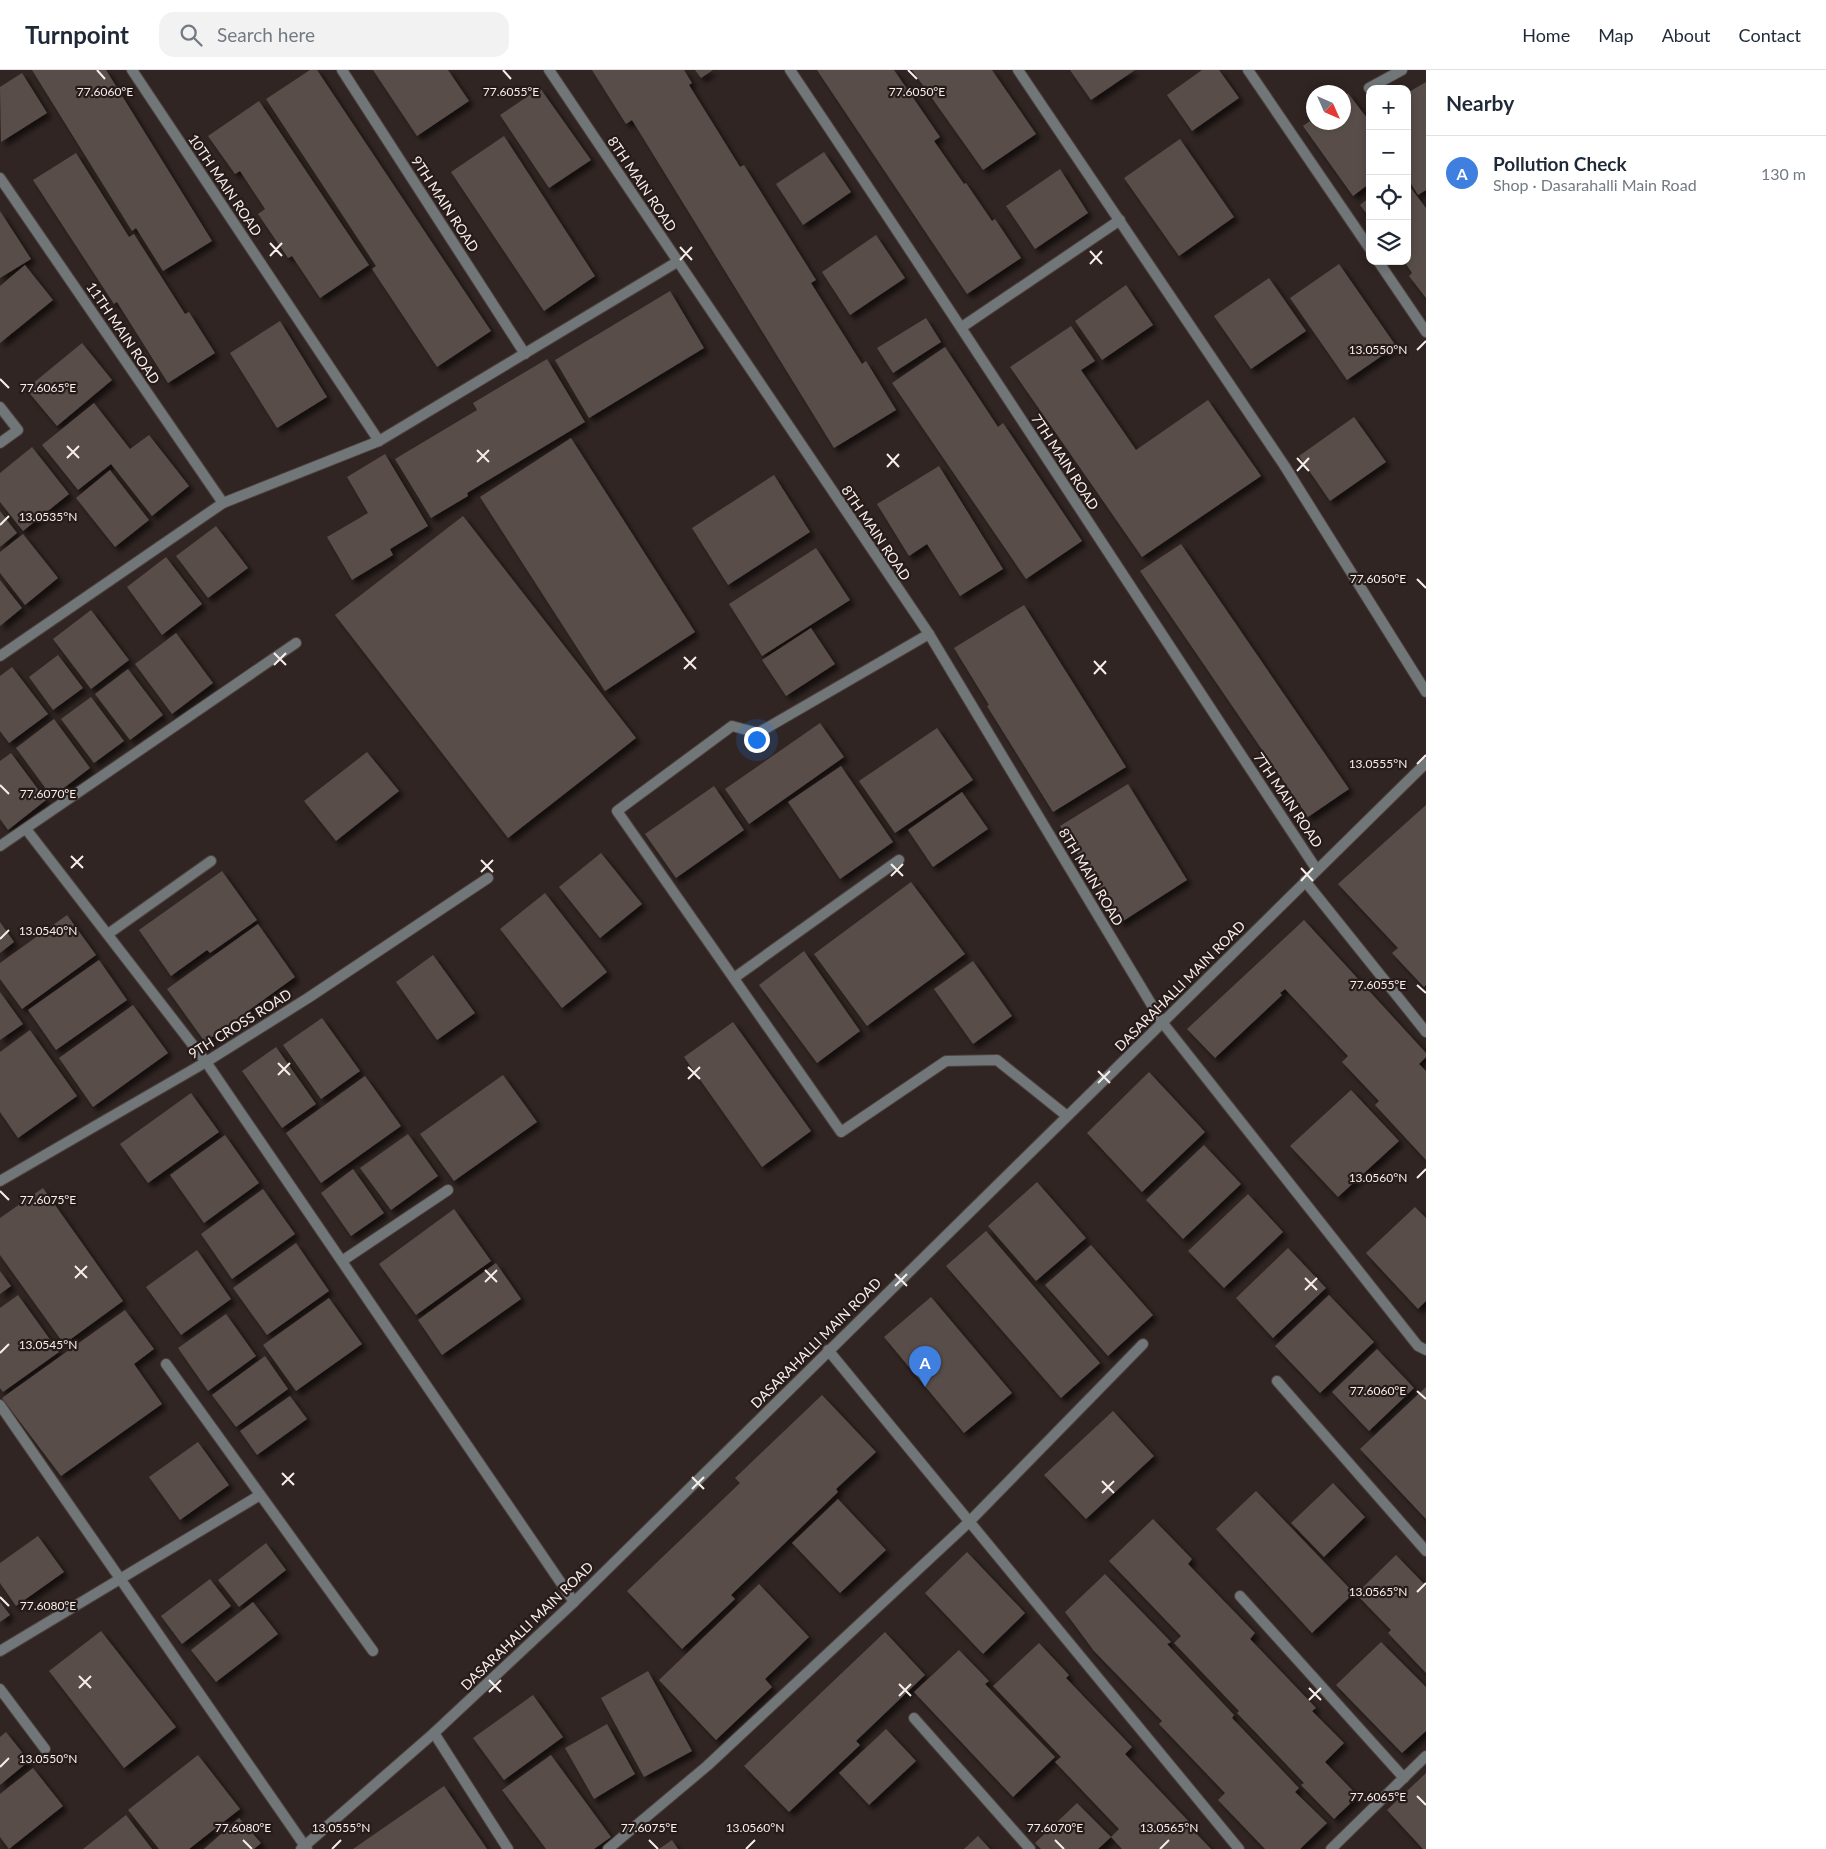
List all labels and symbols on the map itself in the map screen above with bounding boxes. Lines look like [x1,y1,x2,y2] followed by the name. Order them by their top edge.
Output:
[77,84,133,99] text: 77.6060°E
[483,84,539,99] text: 77.6055°E
[889,84,945,99] text: 77.6050°E
[1306,85,1351,130] north arrow
[185,131,266,239] street label: 10TH MAIN ROAD
[604,133,681,235] street label: 8TH MAIN ROAD
[408,153,483,255] street label: 9TH MAIN ROAD
[83,279,164,387] street label: 11TH MAIN ROAD
[1349,342,1407,357] text: 13.0550°N
[20,380,76,395] text: 77.6065°E
[1028,411,1103,513] street label: 7TH MAIN ROAD
[838,482,915,584] street label: 8TH MAIN ROAD
[19,509,77,524] text: 13.0535°N
[1350,571,1406,586] text: 77.6050°E
[744,727,770,753] your location
[1250,749,1327,851] street label: 7TH MAIN ROAD
[1349,756,1407,771] text: 13.0555°N
[20,786,76,801] text: 77.6070°E
[1056,825,1127,929] street label: 8TH MAIN ROAD
[1111,917,1248,1054] street label: DASARAHALLI MAIN ROAD
[19,923,77,938] text: 13.0540°N
[1350,977,1406,992] text: 77.6055°E
[185,985,294,1062] street label: 9TH CROSS ROAD
[1349,1170,1407,1185] text: 13.0560°N
[20,1192,76,1207] text: 77.6075°E
[747,1274,884,1411] street label: DASARAHALLI MAIN ROAD
[19,1337,77,1352] text: 13.0545°N
[909,1346,941,1387] pin: A
[1350,1383,1406,1398] text: 77.6060°E
[457,1558,596,1693] street label: DASARAHALLI MAIN ROAD
[1349,1584,1407,1599] text: 13.0565°N
[20,1598,76,1613] text: 77.6080°E
[19,1751,77,1766] text: 13.0550°N
[1350,1789,1406,1804] text: 77.6065°E
[215,1820,271,1835] text: 77.6080°E
[312,1820,370,1835] text: 13.0555°N
[621,1820,677,1835] text: 77.6075°E
[726,1820,784,1835] text: 13.0560°N
[1027,1820,1083,1835] text: 77.6070°E
[1140,1820,1198,1835] text: 13.0565°N

